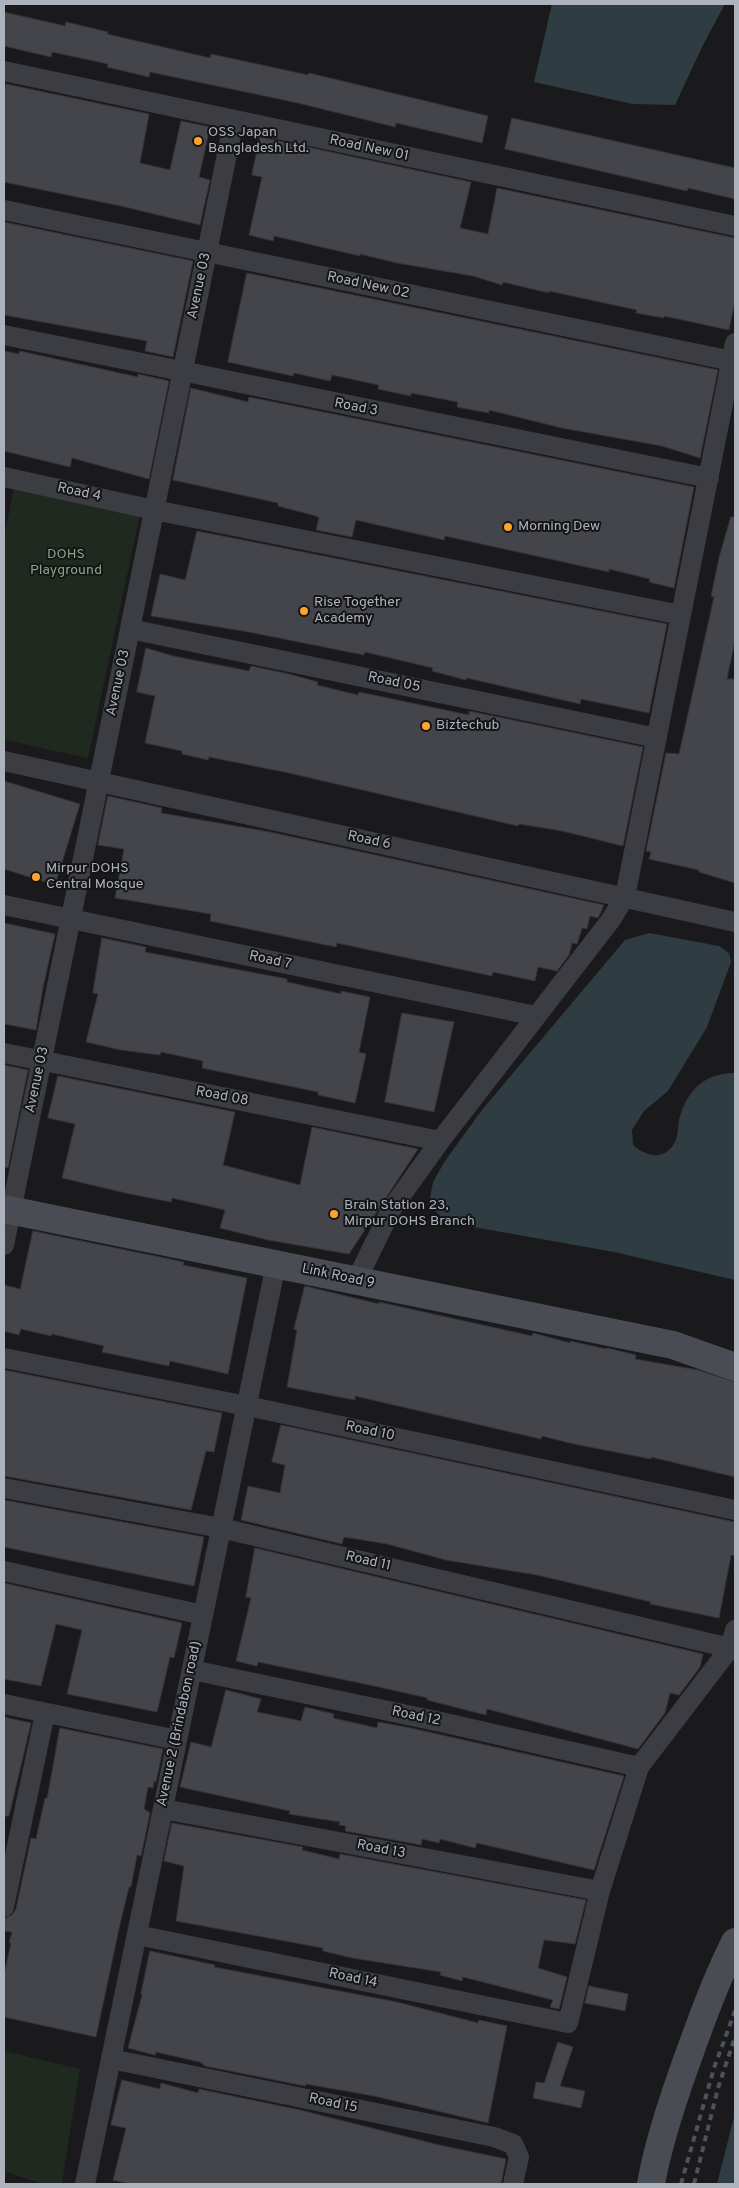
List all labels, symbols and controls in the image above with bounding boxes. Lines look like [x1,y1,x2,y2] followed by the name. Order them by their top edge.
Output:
[208,125,309,158] place label: OSS Japan Bangladesh Ltd.
[328,132,410,166] street label: Road New 01
[192,135,204,147] marker: OSS Japan Bangladesh Ltd.
[185,251,215,321] street label: Avenue 03
[325,269,411,303] street label: Road New 02
[333,396,379,420] street label: Road 3
[56,480,102,506] street label: Road 4
[518,519,600,535] place label: Morning Dew
[502,521,514,533] marker: Morning Dew
[30,547,102,580] park label: DOHS Playground
[314,595,400,628] place label: Rise Together Academy
[298,605,310,617] marker: Rise Together Academy
[104,648,134,718] street label: Avenue 03
[366,669,422,697] street label: Road 05
[436,718,499,734] place label: Biztechub
[420,720,432,732] marker: Biztechub
[346,828,392,854] street label: Road 6
[46,861,143,894] place label: Mirpur DOHS Central Mosque
[30,871,42,883] marker: Mirpur DOHS Central Mosque
[247,948,293,974] street label: Road 7
[23,1045,53,1115] street label: Avenue 03
[194,1084,250,1110] street label: Road 08
[344,1198,475,1230] place label: Brain Station 23, Mirpur DOHS Branch
[328,1208,340,1220] marker: Brain Station 23, Mirpur DOHS Branch
[300,1261,376,1293] street label: Link Road 9
[344,1419,396,1445] street label: Road 10
[344,1549,392,1575] street label: Road 11
[154,1640,206,1808] street label: Avenue 2 (Brindabon road)
[390,1704,442,1730] street label: Road 12
[355,1837,407,1863] street label: Road 13
[327,1966,379,1992] street label: Road 14
[307,2091,359,2117] street label: Road 15

